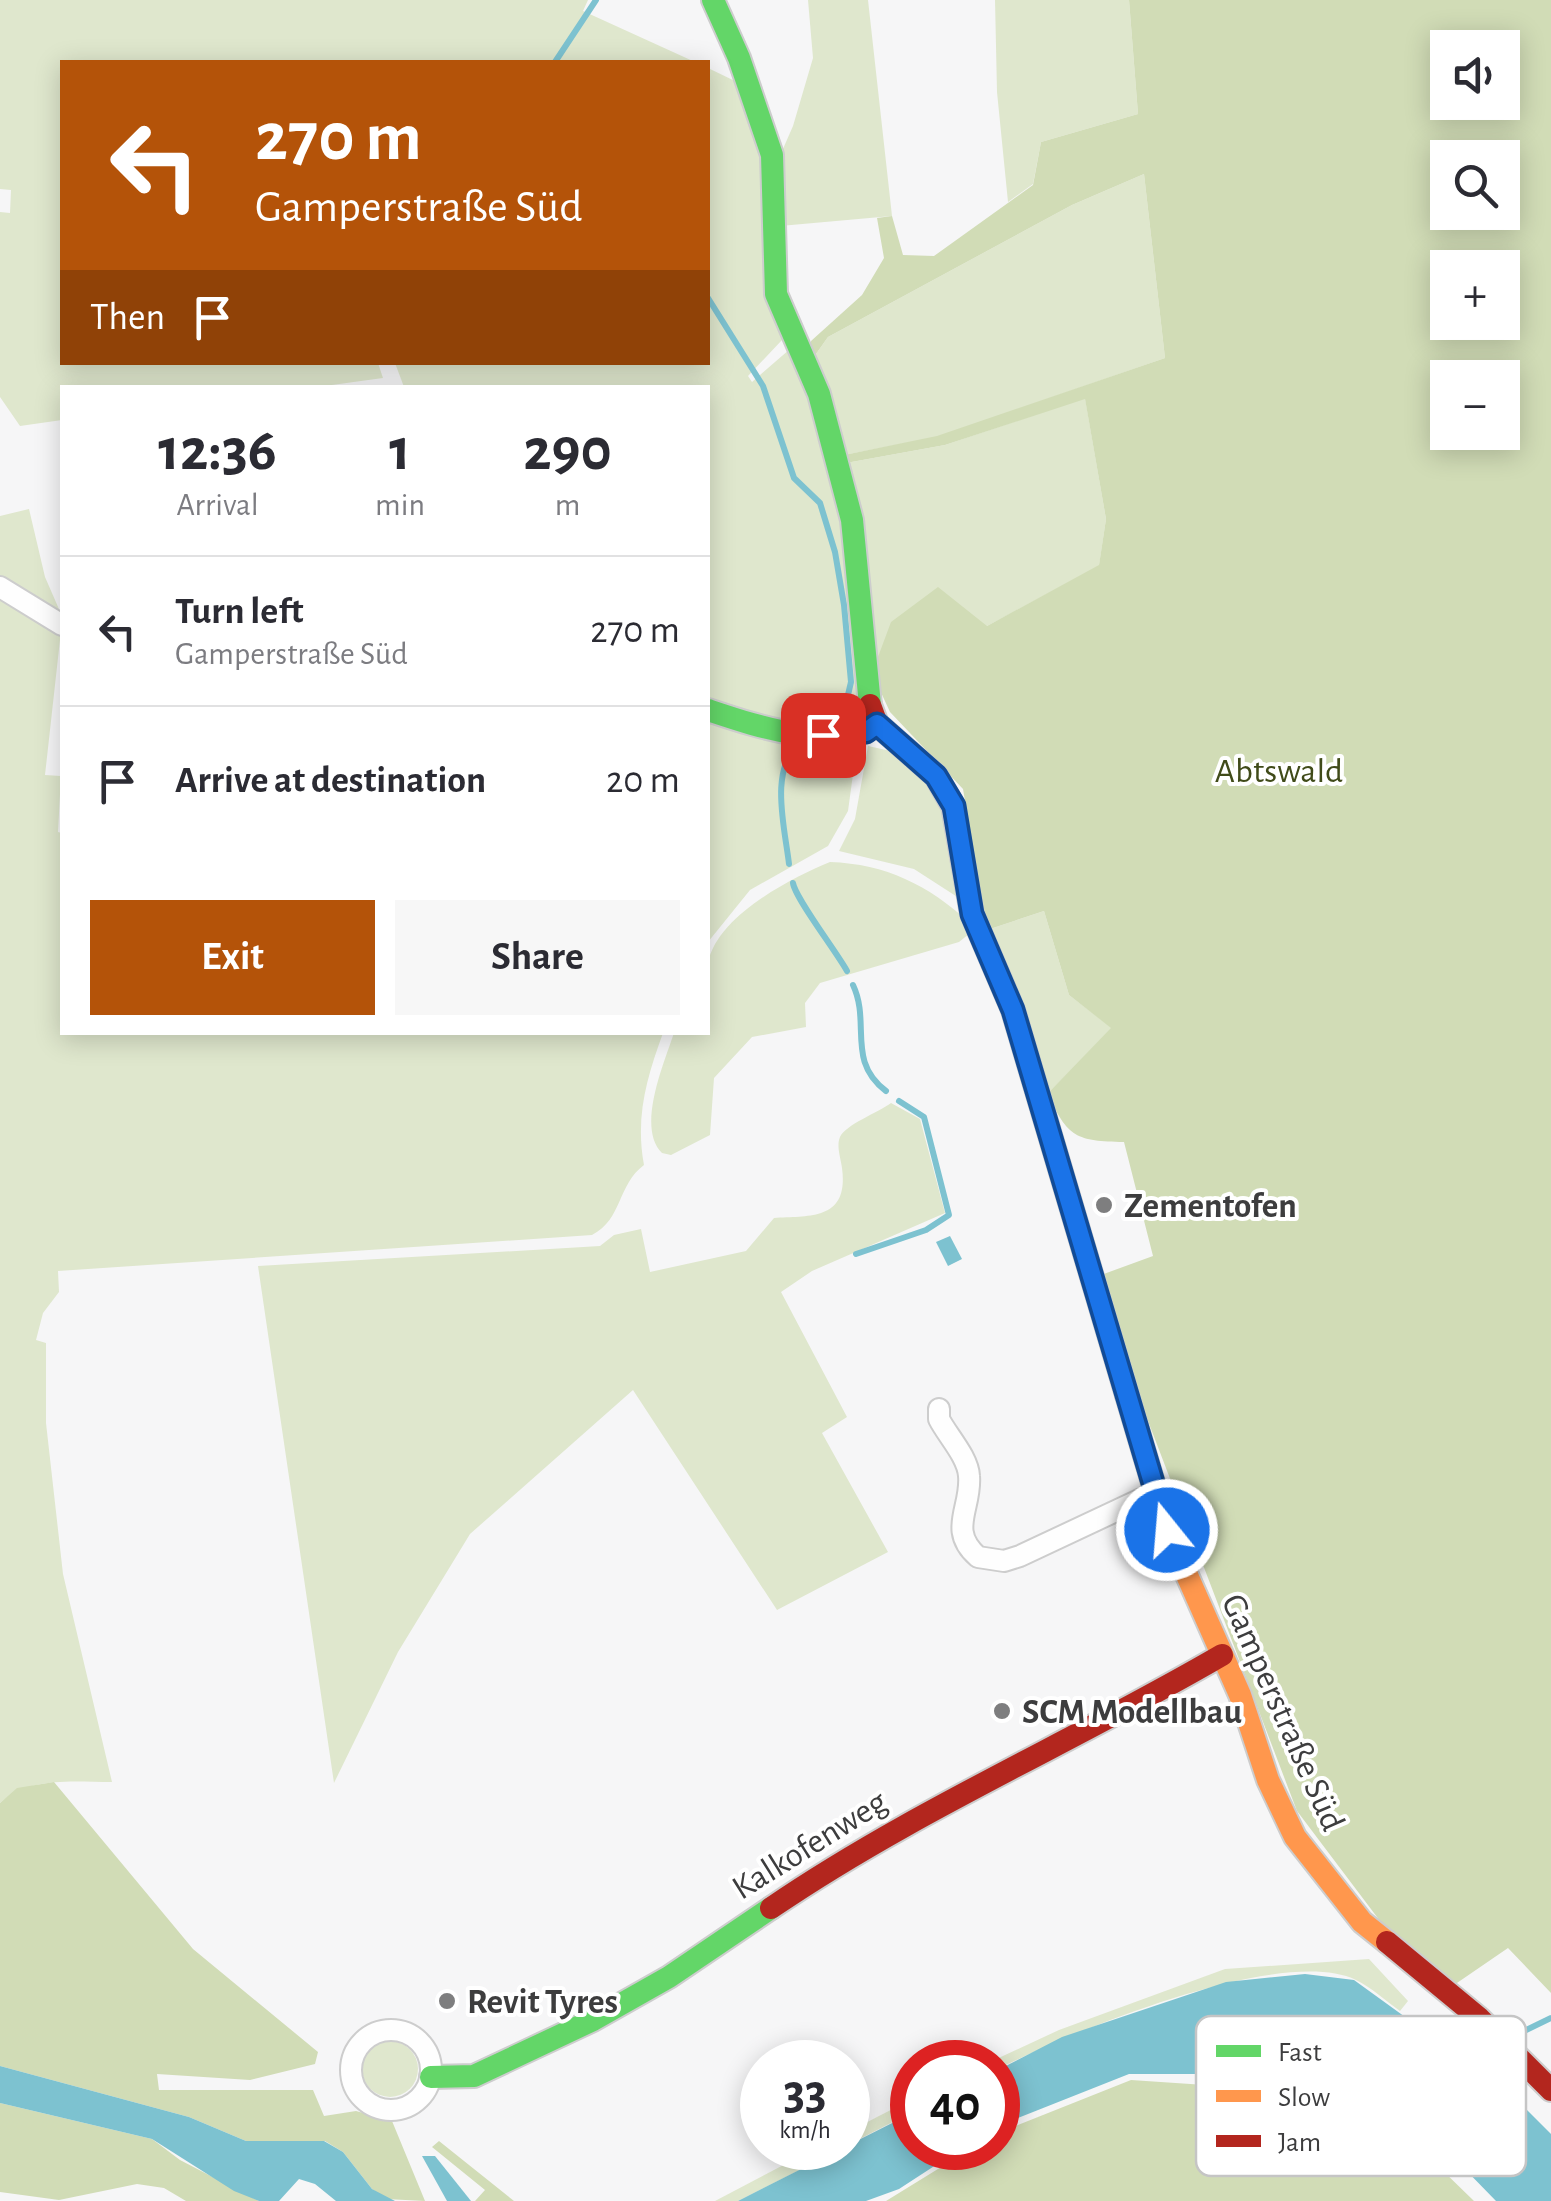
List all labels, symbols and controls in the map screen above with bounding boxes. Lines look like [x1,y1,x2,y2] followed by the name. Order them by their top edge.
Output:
[1430,30,1520,450] map controls
[1430,30,1520,120] button: sound
[90,100,220,230] icon: left
[255,103,422,173] text: 270 m
[1430,140,1520,230] button: search
[255,185,583,230] text: Gamperstraße Süd
[1430,250,1520,340] button: +
[185,290,240,345] icon: arrive
[90,299,165,337] text: Then
[1430,360,1520,450] button: −
[158,421,277,481] text: 12:36
[389,421,411,481] text: 1
[523,421,612,481] text: 290
[176,489,259,521] text: Arrival
[375,489,425,521] text: min
[555,489,580,521] text: m
[175,593,303,631] text: Turn left
[90,604,145,659] icon: left
[590,612,680,650] text: 270 m
[175,638,408,670] text: Gamperstraße Süd
[781,693,866,778] pin
[796,708,851,763] icon: arrive
[90,754,145,809] icon: arrive
[1215,754,1343,789] park label: Abtswald
[175,762,486,800] text: Arrive at destination
[606,762,680,800] text: 20 m
[90,900,375,1015] button: Exit
[395,900,680,1015] button: Share
[1124,1189,1297,1224] place label: Zementofen
[1093,1194,1115,1216] marker: Zementofen
[1115,1478,1219,1582] position arrow
[1215,1589,1350,1836] street label: Gamperstraße Süd
[1022,1695,1242,1730] place label: SCM Modellbau
[991,1700,1013,1722] marker: SCM Modellbau
[726,1784,893,1906] street label: Kalkofenweg
[467,1985,618,2020] place label: Revit Tyres
[436,1990,458,2012] marker: Revit Tyres
[1196,2016,1526,2176] legend
[1278,2039,1322,2067] text: Fast
[890,2040,1020,2170] speed limit sign: 40
[783,2068,827,2118] text: 33
[1278,2084,1330,2112] text: Slow
[779,2118,831,2143] text: km/h
[1278,2129,1321,2157] text: Jam

